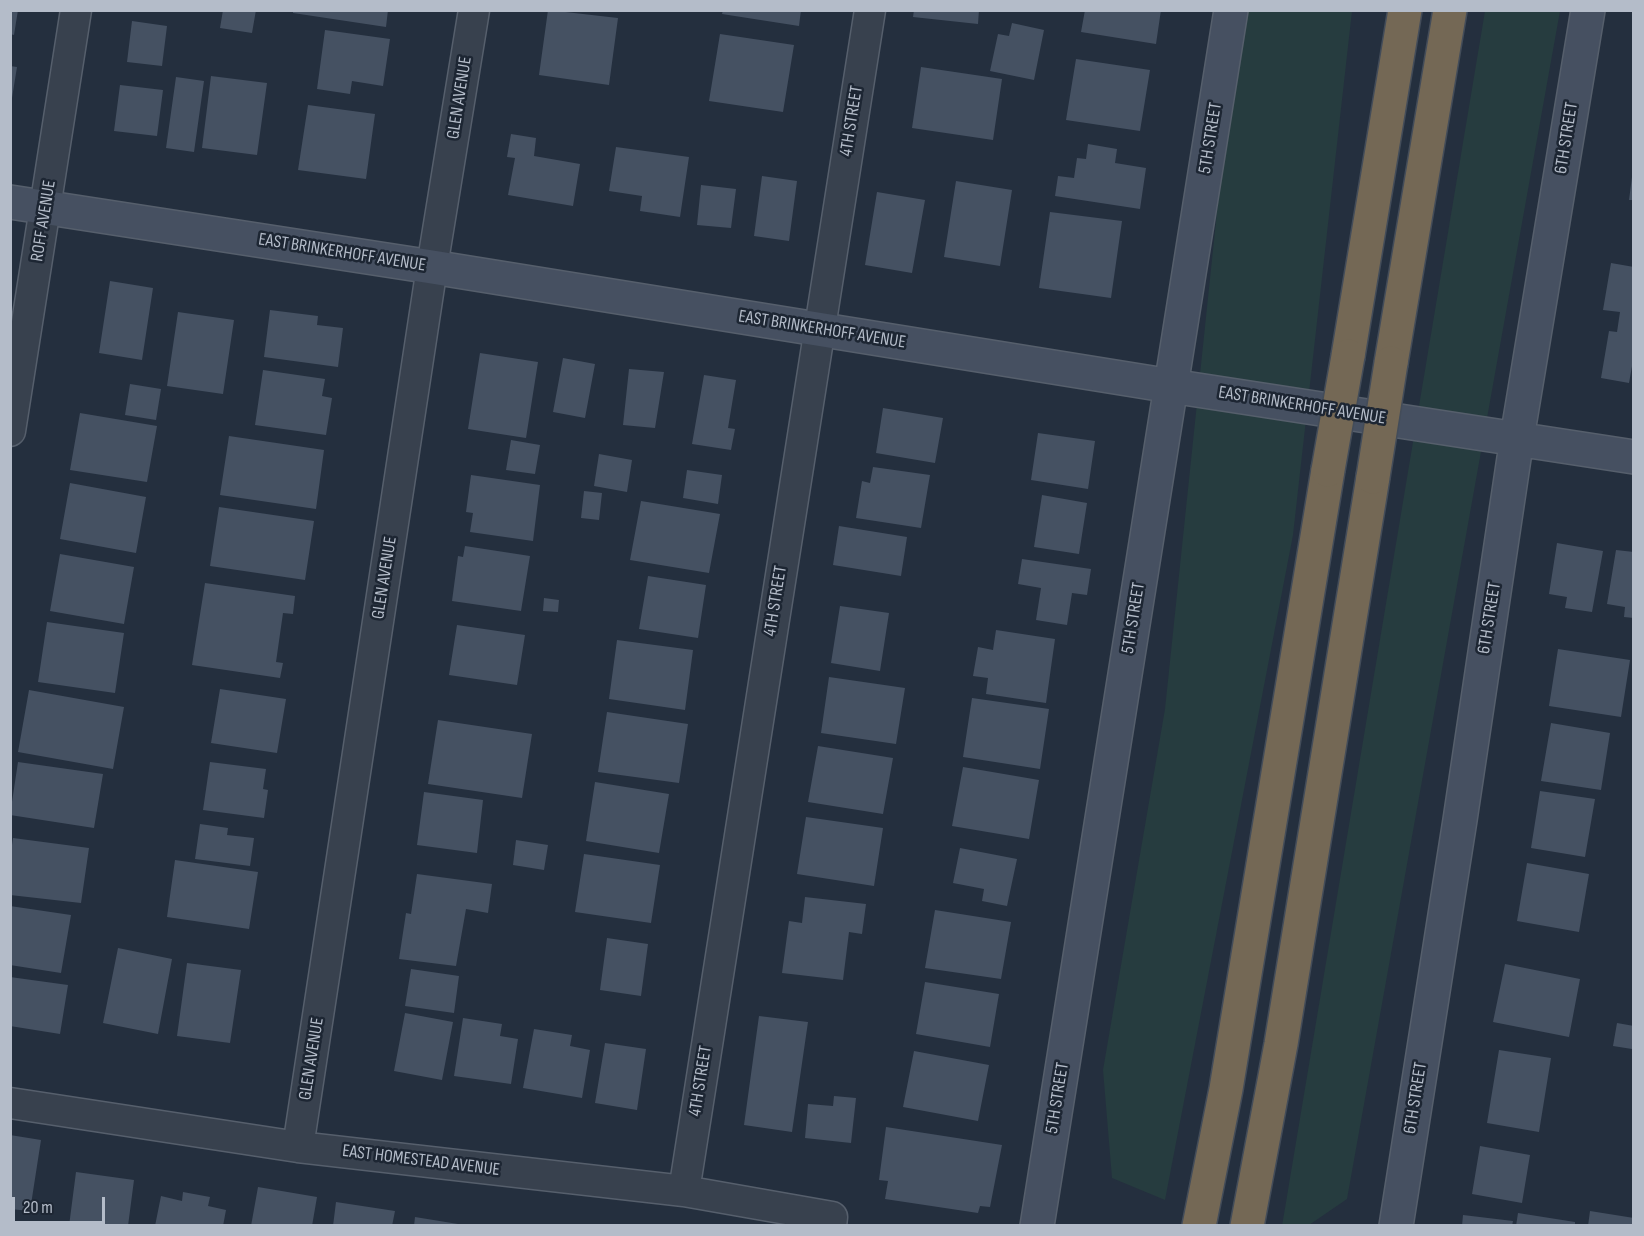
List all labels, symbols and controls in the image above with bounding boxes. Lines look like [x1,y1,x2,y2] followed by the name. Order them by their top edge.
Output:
[443,55,477,141] street label: GLEN AVENUE
[836,84,868,158] street label: 4TH STREET
[1195,101,1227,175] street label: 5TH STREET
[1551,101,1583,175] street label: 6TH STREET
[27,179,61,263] street label: ROFF AVENUE
[257,229,427,277] street label: EAST BRINKERHOFF AVENUE
[737,306,907,354] street label: EAST BRINKERHOFF AVENUE
[1217,382,1387,430] street label: EAST BRINKERHOFF AVENUE
[368,535,402,621] street label: GLEN AVENUE
[760,564,792,638] street label: 4TH STREET
[1118,581,1150,655] street label: 5TH STREET
[1474,581,1506,655] street label: 6TH STREET
[295,1016,329,1102] street label: GLEN AVENUE
[685,1044,717,1118] street label: 4TH STREET
[1042,1061,1074,1135] street label: 5TH STREET
[1400,1061,1432,1135] street label: 6TH STREET
[341,1141,501,1181] street label: EAST HOMESTEAD AVENUE
[15,1185,108,1223] scale bar
[23,1197,53,1218] text: 20 m

